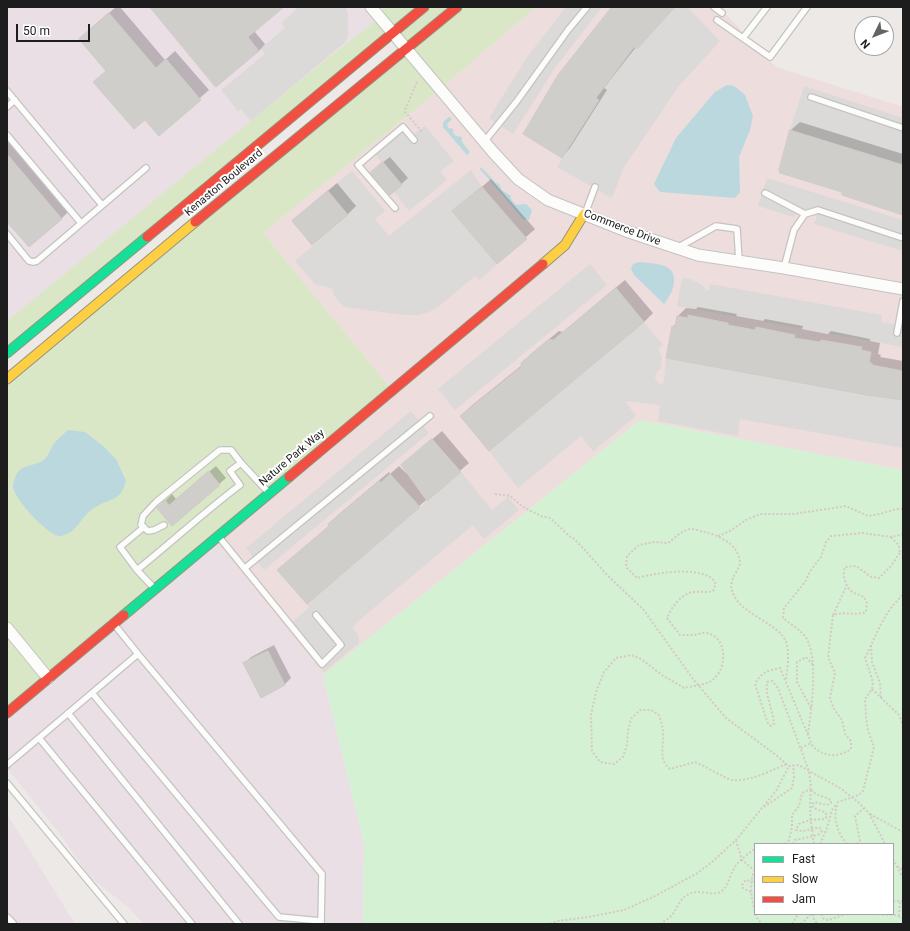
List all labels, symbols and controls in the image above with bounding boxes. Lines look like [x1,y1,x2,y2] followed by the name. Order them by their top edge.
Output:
[18,16,92,42] scale bar
[854,16,894,56] north arrow
[23,24,50,38] text: 50 m
[858,37,873,51] text: N
[182,147,266,219] street label: Kenaston Boulevard
[582,207,662,249] street label: Commerce Drive
[257,427,327,489] street label: Nature Park Way
[754,843,894,915] legend
[792,852,815,866] text: Fast
[792,872,818,886] text: Slow
[792,892,816,906] text: Jam

